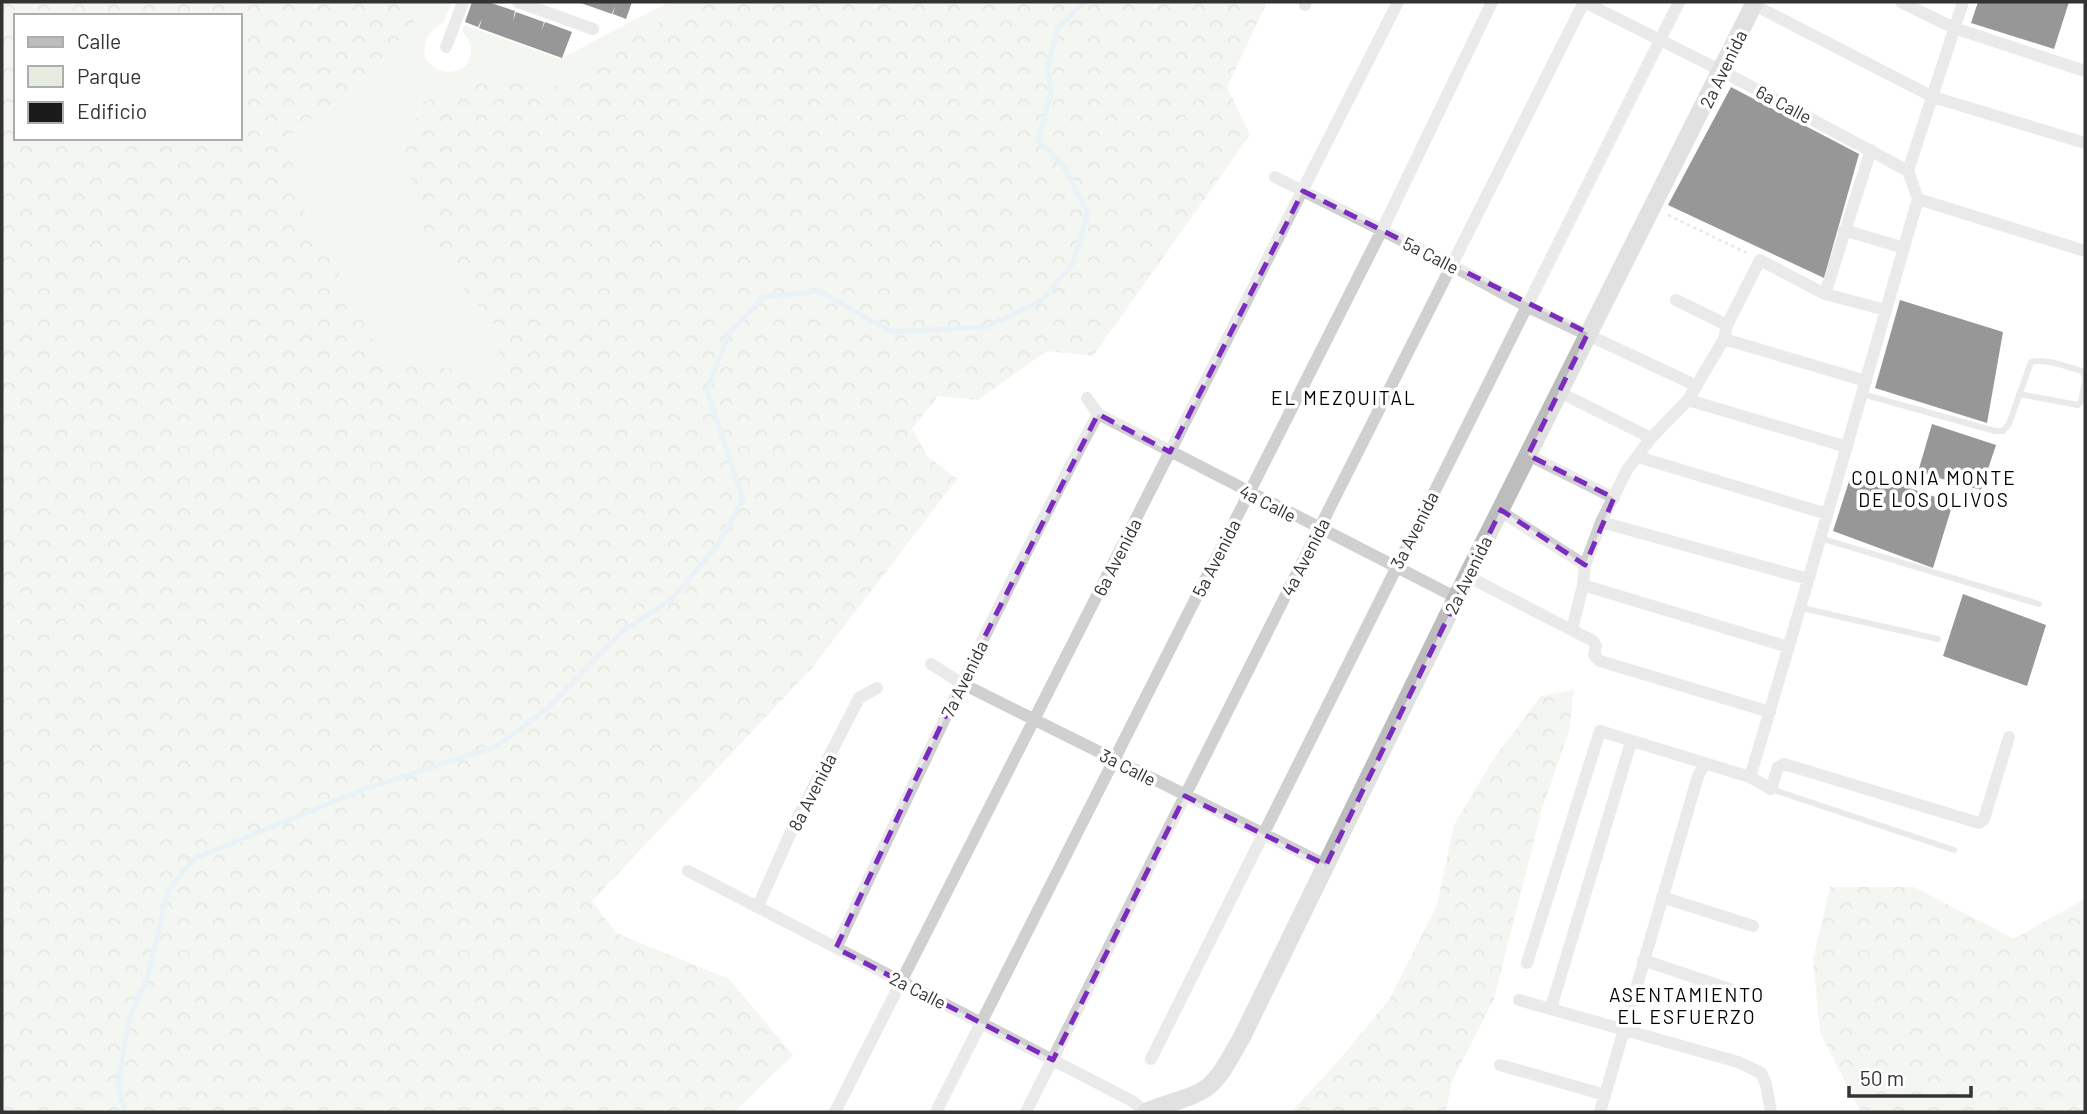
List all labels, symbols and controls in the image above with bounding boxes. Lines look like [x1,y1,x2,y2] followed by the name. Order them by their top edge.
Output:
[14,14,242,140] legend
[1695,26,1751,112] street label: 2a Avenida
[77,28,121,53] text: Calle
[77,63,142,88] text: Parque
[1752,80,1816,128] street label: 6a Calle
[77,98,147,123] text: Edificio
[1399,232,1463,278] street label: 5a Calle
[1271,386,1417,409] district label: EL MEZQUITAL
[1851,466,2017,511] district label: COLONIA MONTE DE LOS OLIVOS
[1236,479,1300,527] street label: 4a Calle
[1385,488,1443,572] street label: 3a Avenida
[1276,514,1334,600] street label: 4a Avenida
[1088,515,1146,599] street label: 6a Avenida
[1187,516,1245,600] street label: 5a Avenida
[1440,532,1496,618] street label: 2a Avenida
[936,637,992,721] street label: 7a Avenida
[1096,744,1160,790] street label: 3a Calle
[783,750,841,834] street label: 8a Avenida
[886,967,950,1013] street label: 2a Calle
[1609,983,1765,1028] district label: ASENTAMIENTO EL ESFUERZO
[1849,1054,1972,1098] scale bar
[1860,1065,1904,1090] text: 50 m

